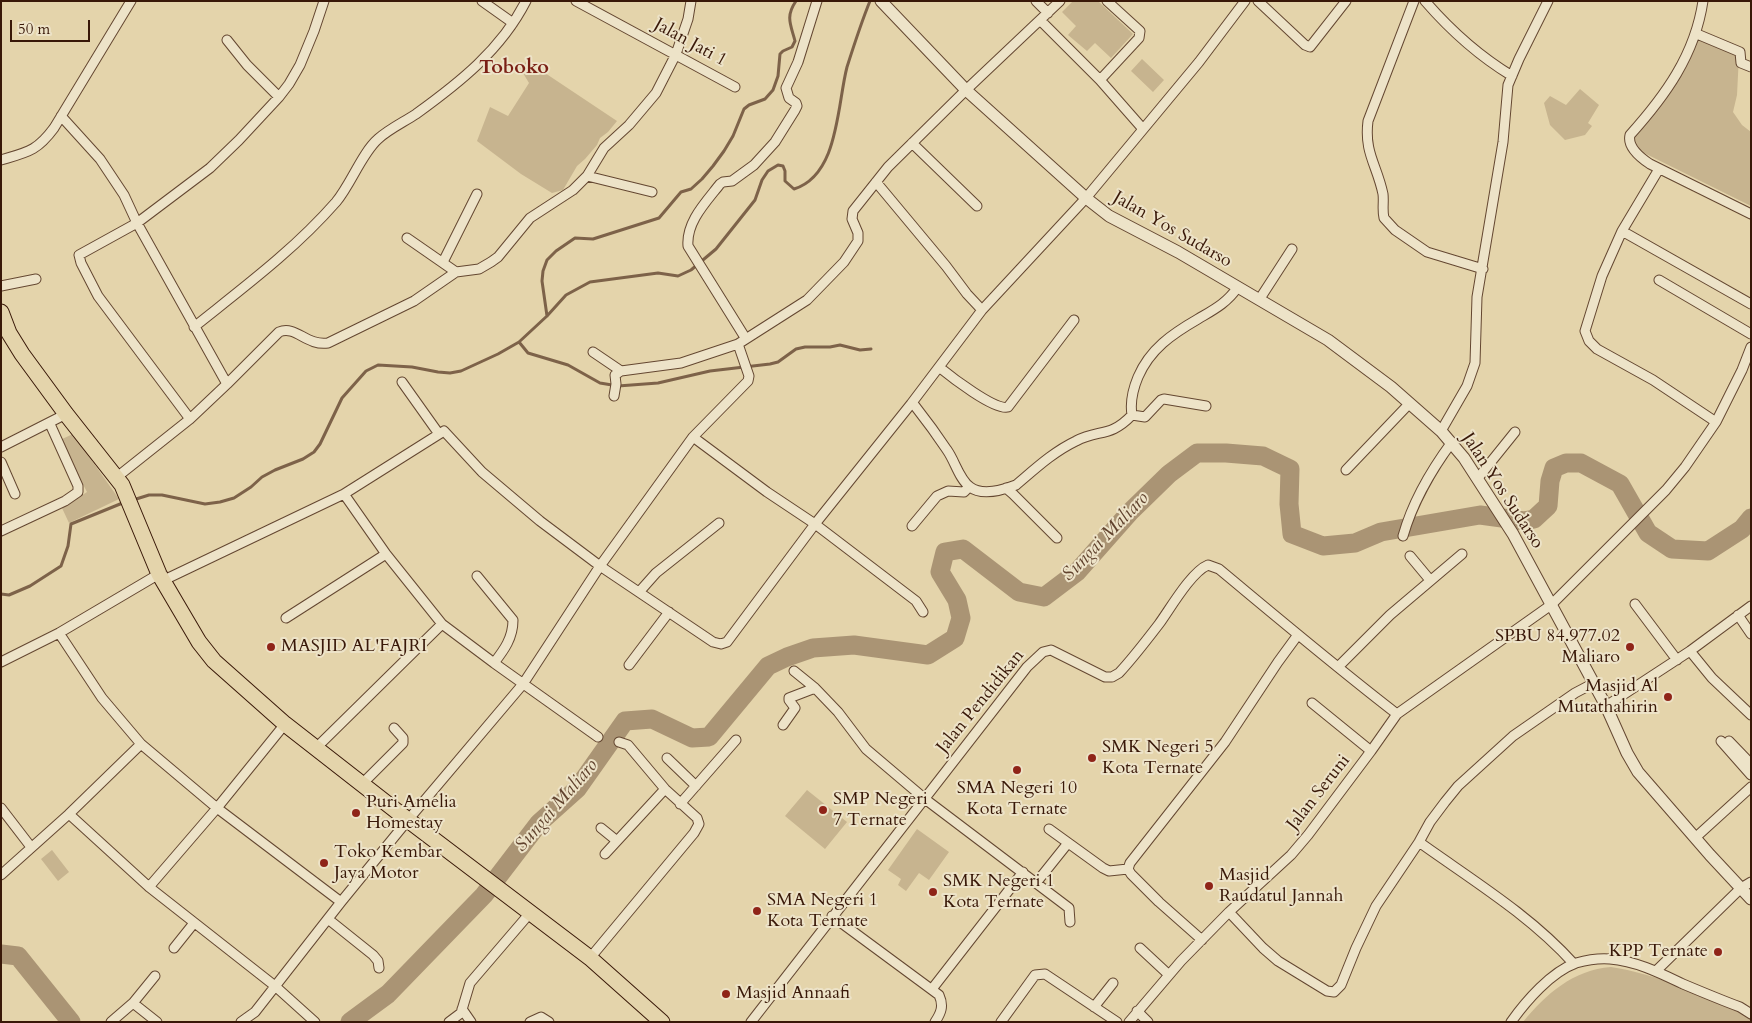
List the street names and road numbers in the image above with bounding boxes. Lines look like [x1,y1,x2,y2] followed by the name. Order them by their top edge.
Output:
[650,14,730,72] street label: Jalan Jati 1
[1109,187,1235,273] street label: Jalan Yos Sudarso
[1456,429,1548,553] street label: Jalan Yos Sudarso
[933,646,1029,758] street label: Jalan Pendidikan
[1283,751,1355,835] street label: Jalan Seruni

